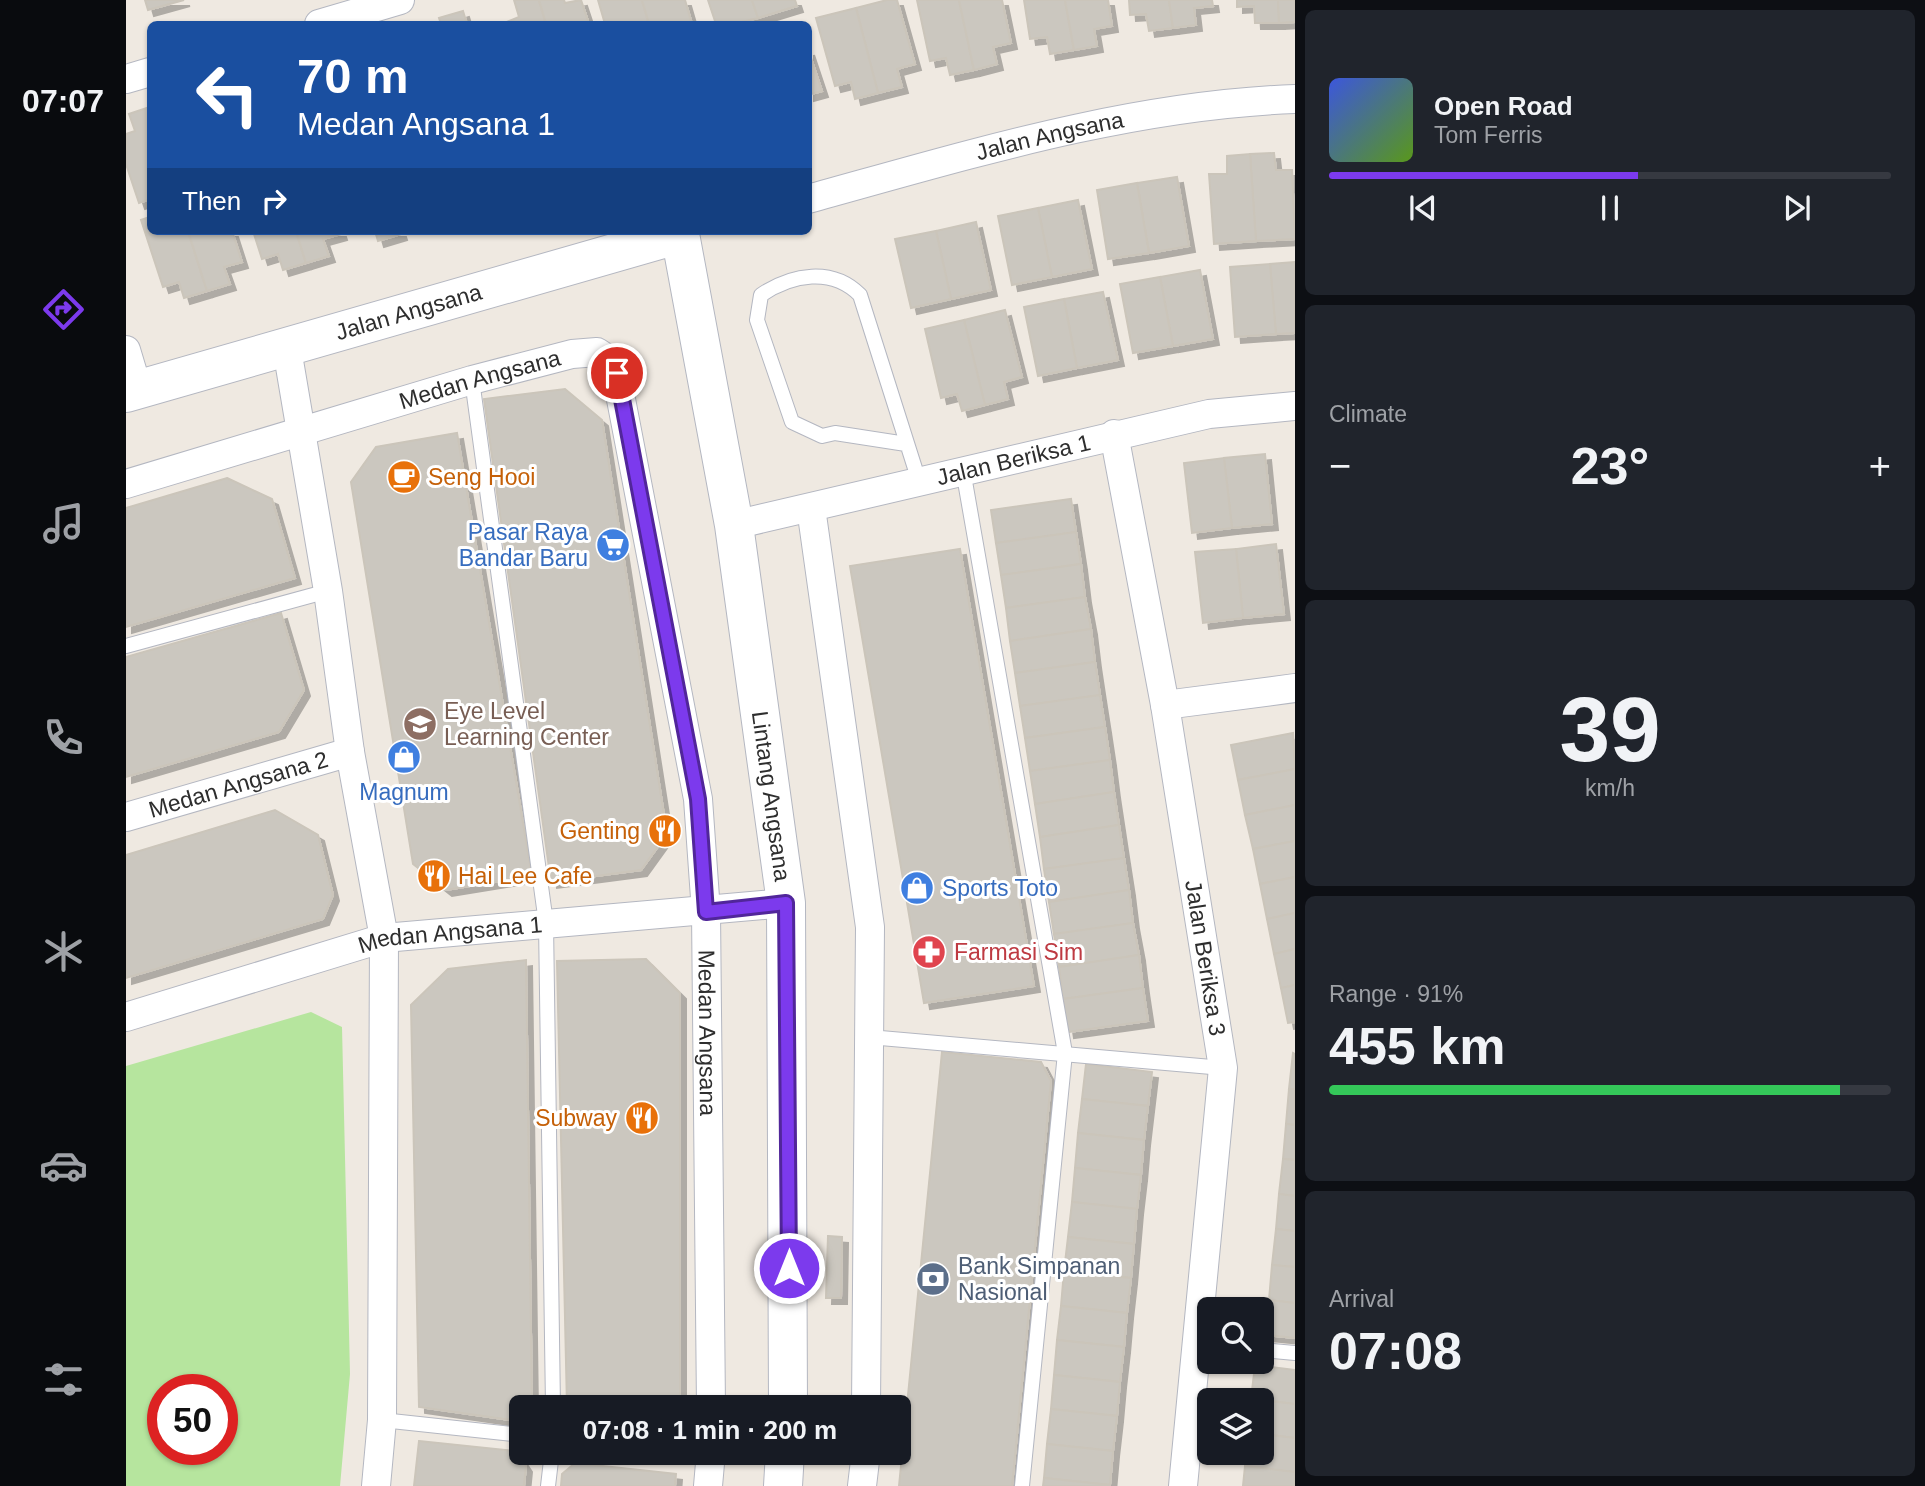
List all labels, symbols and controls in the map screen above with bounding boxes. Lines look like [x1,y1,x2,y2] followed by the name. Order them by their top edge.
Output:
[182,49,273,140] icon: left
[297,49,409,103] text: 70 m
[22,83,104,119] text: 07:07
[1434,91,1573,121] text: Open Road
[297,106,555,142] text: Medan Angsana 1
[973,106,1126,165] street label: Jalan Angsana
[1434,122,1543,148] text: Tom Ferris
[255,182,293,220] icon: right
[182,186,241,216] text: Then
[1404,189,1442,227] icon: previous
[1591,189,1629,227] icon: pause
[1778,189,1816,227] icon: next
[332,279,485,345] street label: Jalan Angsana
[39,285,88,334] icon: directions
[587,343,647,403] pin
[396,345,563,414] street label: Medan Angsana
[598,354,636,392] icon: arrive
[1329,401,1407,427] text: Climate
[934,429,1093,490] street label: Jalan Beriksa 1
[1571,437,1649,495] text: 23°
[1329,445,1351,487] text: −
[1869,445,1891,487] text: +
[385,458,423,496] cafe icon: Seng Hooi
[428,464,535,490] place label: Seng Hooi
[39,499,88,548] icon: music
[459,519,588,571] place label: Pasar Raya Bandar Baru
[594,526,632,564] supermarket icon: Pasar Raya Bandar Baru
[1559,679,1661,780] text: 39
[444,698,609,750] place label: Eye Level Learning Center
[401,705,439,743] school or university icon: Eye Level Learning Center
[747,709,796,883] street label: Lintang Angsana
[39,713,88,762] icon: phone
[385,738,423,776] shop icon: Magnum
[146,746,331,823] street label: Medan Angsana 2
[1585,775,1635,801] text: km/h
[359,779,449,805] place label: Magnum
[646,812,684,850] restaurant icon: Genting
[559,818,640,844] place label: Genting
[415,857,453,895] restaurant icon: Hai Lee Cafe
[458,863,592,889] place label: Hai Lee Cafe
[898,869,936,907] shop icon: Sports Toto
[942,875,1058,901] place label: Sports Toto
[1180,878,1231,1038] street label: Jalan Beriksa 3
[355,911,543,958] street label: Medan Angsana 1
[39,927,88,976] icon: climate
[910,933,948,971] pharmacy icon: Farmasi Sim
[954,939,1083,965] place label: Farmasi Sim
[693,949,721,1116] street label: Medan Angsana
[1329,981,1463,1007] text: Range · 91%
[1329,1017,1505,1075] text: 455 km
[623,1099,661,1137] restaurant icon: Subway
[535,1105,617,1131] place label: Subway
[39,1141,88,1190] icon: car
[752,1231,826,1305] position arrow
[958,1253,1120,1305] place label: Bank Simpanan Nasional
[914,1260,952,1298] bank icon: Bank Simpanan Nasional
[1329,1286,1394,1312] text: Arrival
[1197,1297,1274,1465] map controls
[1197,1297,1274,1374] button: search
[1329,1322,1462,1380] text: 07:08
[39,1355,88,1404] icon: filters
[147,1374,238,1465] speed limit sign: 50
[1197,1388,1274,1465] button: layers
[583,1415,837,1445] text: 07:08 · 1 min · 200 m

